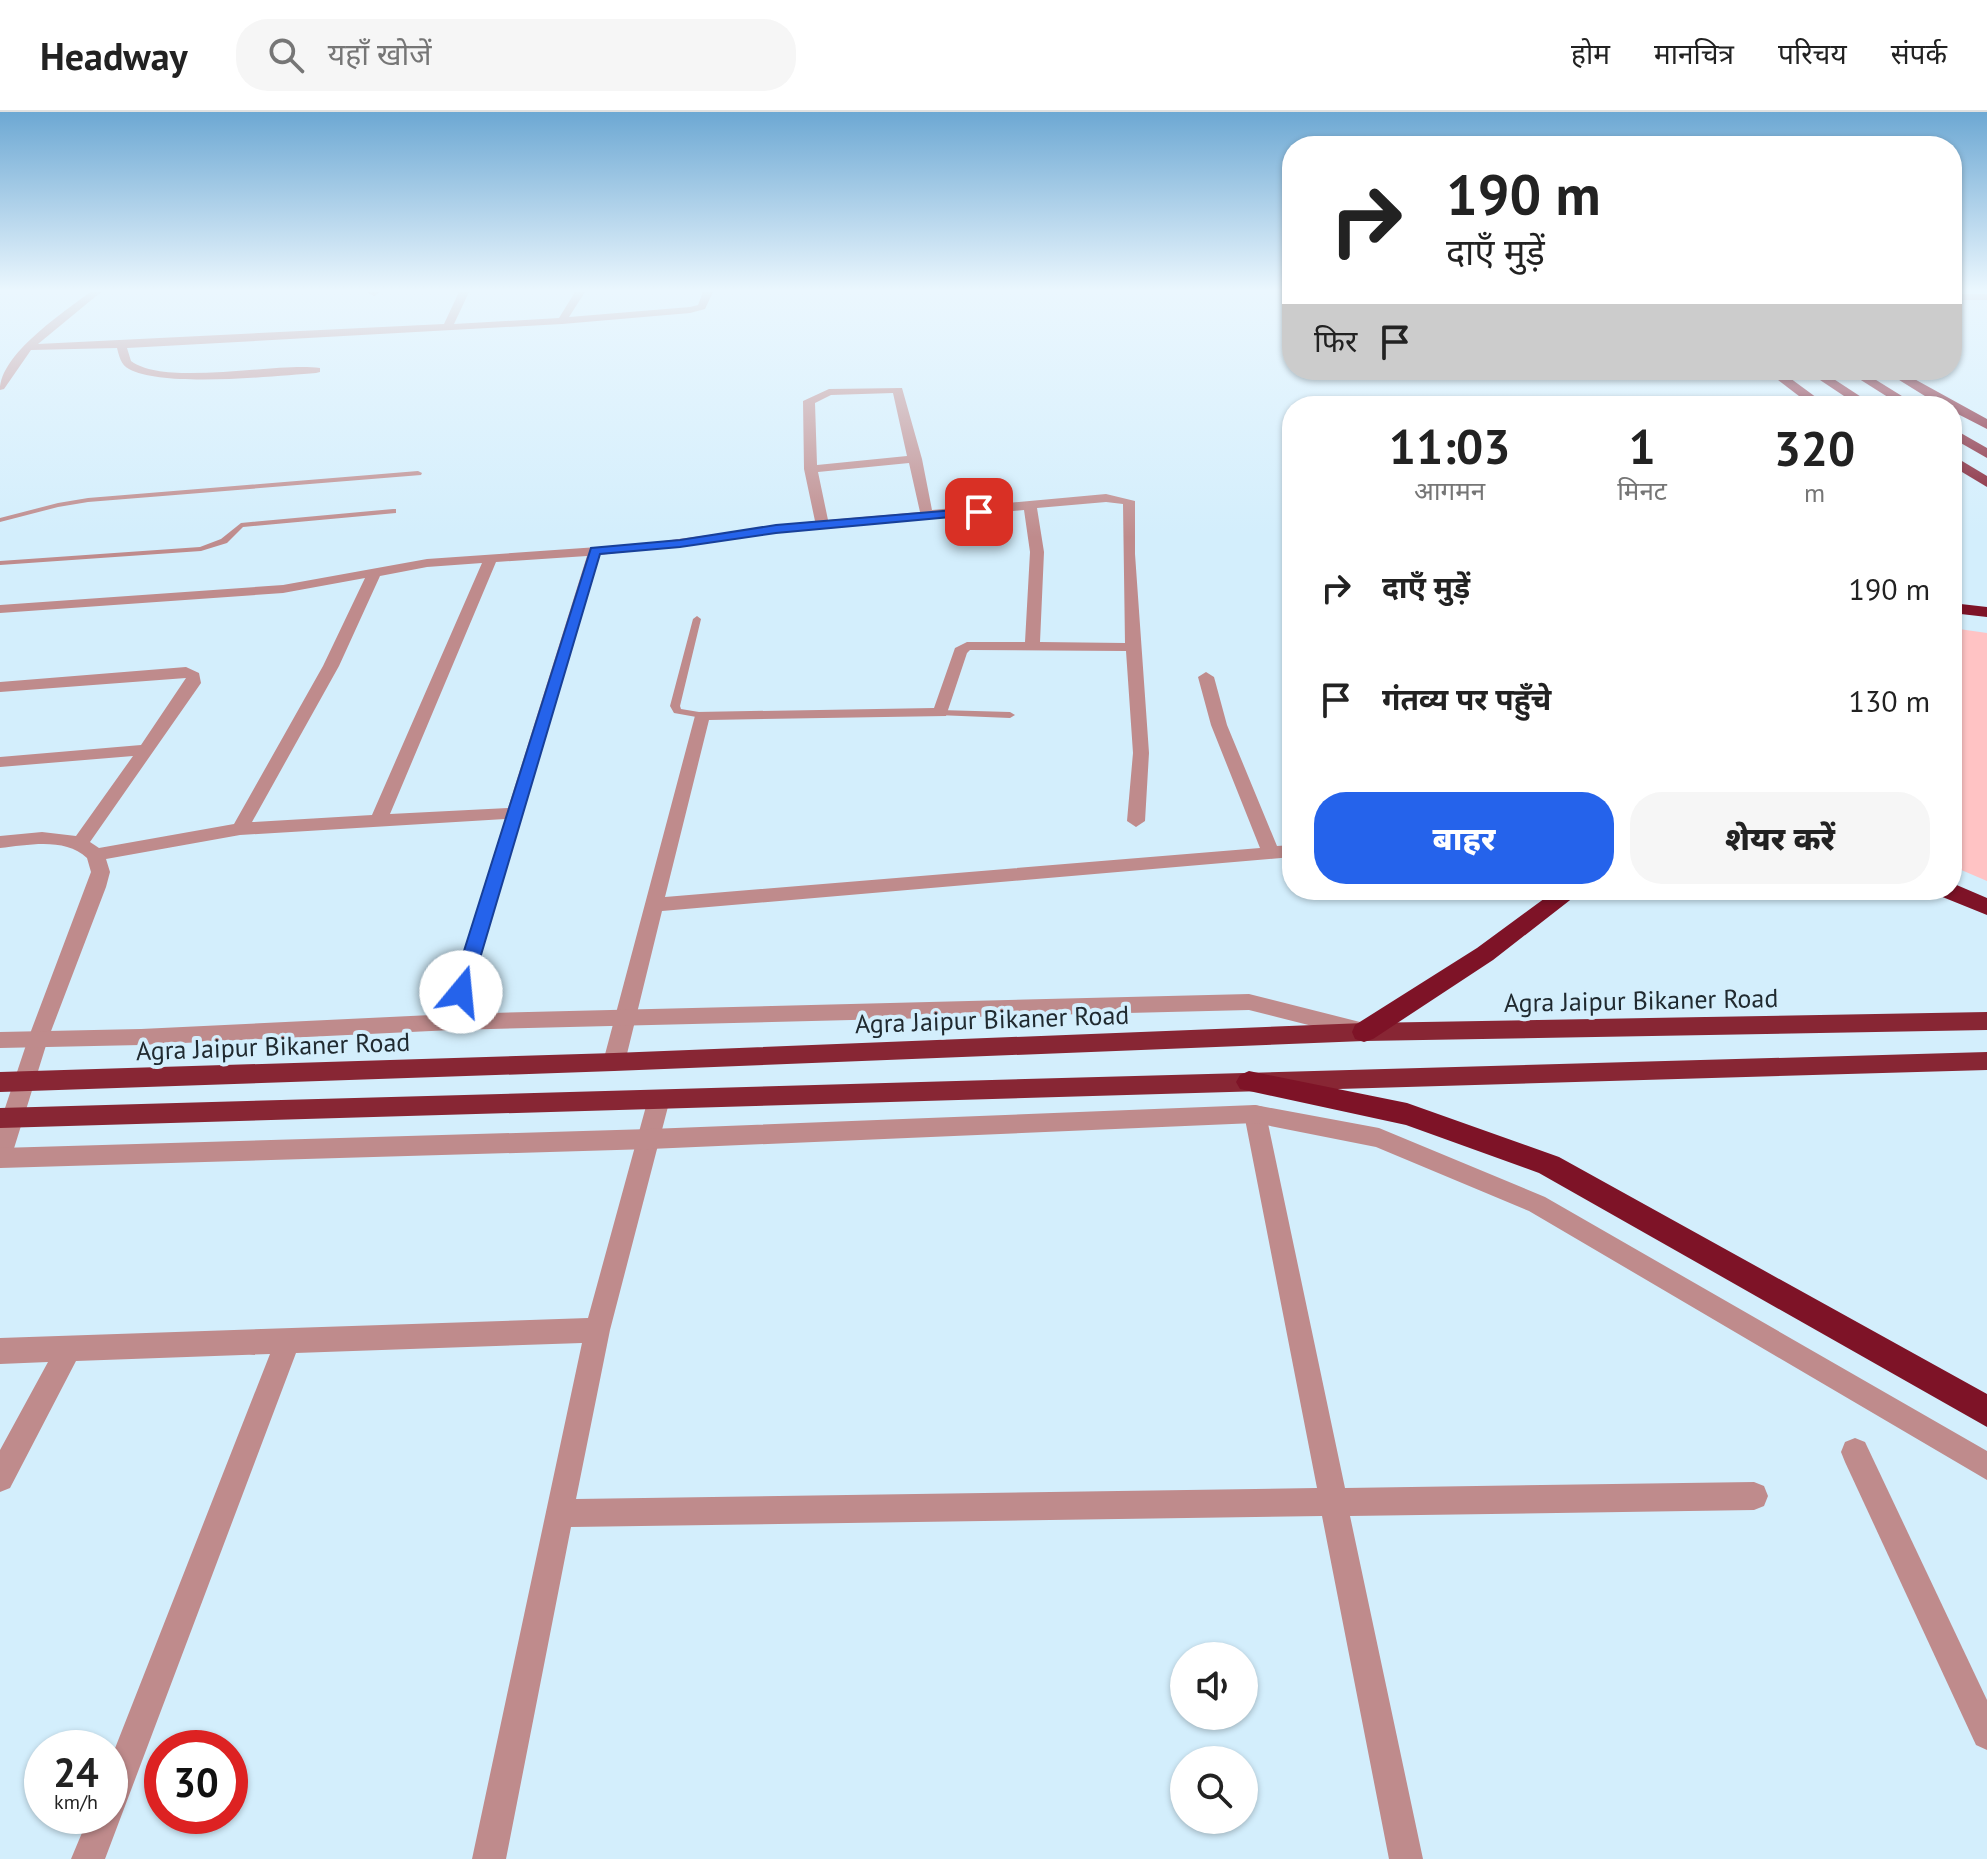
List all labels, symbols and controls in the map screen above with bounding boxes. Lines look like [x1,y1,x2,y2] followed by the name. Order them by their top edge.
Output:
[236,19,796,91] search box
[40,31,188,80] text: Headway
[264,33,308,77] icon: search
[328,34,431,73] text: यहाँ खोजें
[1571,35,1610,72] text: होम
[1654,35,1734,72] text: मानचित्र
[1778,35,1847,72] text: परिचय
[1891,35,1947,72] text: संपर्क
[1446,158,1601,230] text: 190 m
[1314,168,1418,272] icon: right
[1446,228,1545,275] text: दाएँ मुड़ें
[1373,320,1417,364] icon: arrive
[1314,321,1357,360] text: फिर
[1389,415,1510,477] text: 11:03
[1628,415,1656,477] text: 1
[1774,417,1855,479] text: 320
[1414,474,1485,507] text: आगमन
[1617,474,1667,507] text: मिनट
[1804,476,1825,509] text: m
[945,478,1013,546] pin
[957,490,1001,534] icon: arrive
[1314,566,1358,610] icon: right
[1382,567,1470,606] text: दाएँ मुड़ें
[1849,569,1930,608] text: 190 m
[1314,678,1358,722] icon: arrive
[1382,679,1551,718] text: गंतव्य पर पहुँचे
[1849,681,1930,720] text: 130 m
[1314,792,1614,884] button: बाहर
[1630,792,1930,884] button: शेयर करें
[419,950,503,1034] position arrow
[1503,981,1779,1019] street label: Agra Jaipur Bikaner Road
[854,998,1130,1040] street label: Agra Jaipur Bikaner Road
[135,1025,411,1067] street label: Agra Jaipur Bikaner Road
[1170,1642,1258,1834] map controls
[1170,1642,1258,1730] button: sound
[144,1730,248,1834] speed limit sign: 30
[53,1746,99,1798] text: 24
[1170,1746,1258,1834] button: search
[54,1789,98,1815] text: km/h

